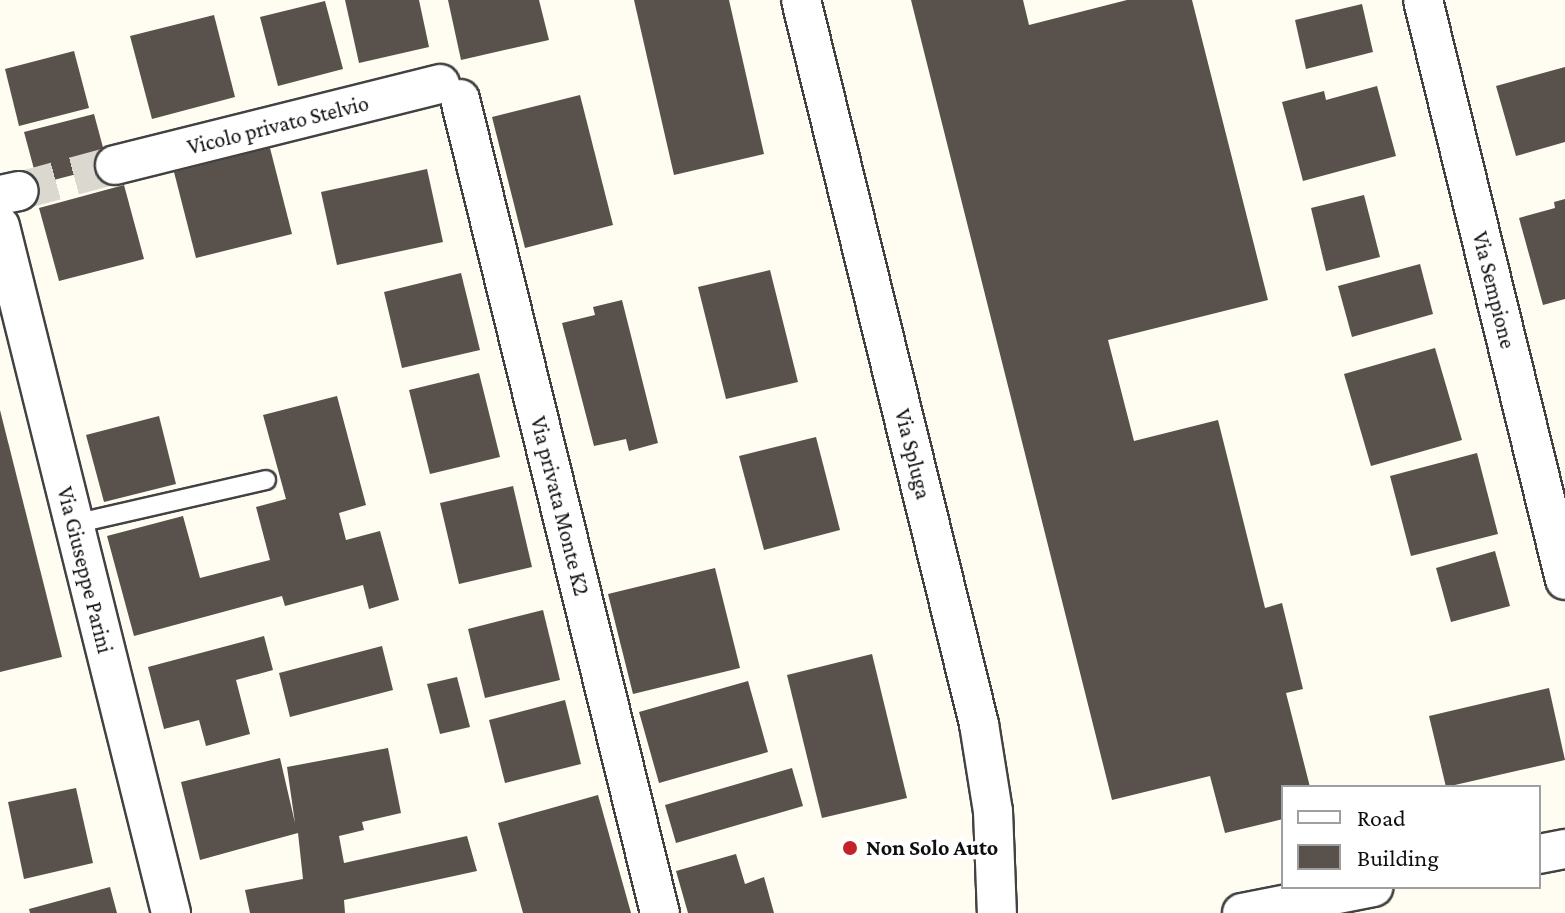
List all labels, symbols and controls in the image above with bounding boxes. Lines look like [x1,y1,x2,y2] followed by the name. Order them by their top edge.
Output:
[185,90,371,160] street label: Vicolo privato Stelvio
[1467,229,1521,351] street label: Via Sempione
[889,406,937,502] street label: Via Spluga
[525,414,595,598] street label: Via privata Monte K2
[52,484,118,656] street label: Via Giuseppe Parini
[1281,785,1541,889] legend
[1357,804,1406,831] text: Road
[866,835,998,861] place label: Non Solo Auto
[841,839,859,857] marker: Non Solo Auto
[1357,844,1439,871] text: Building

